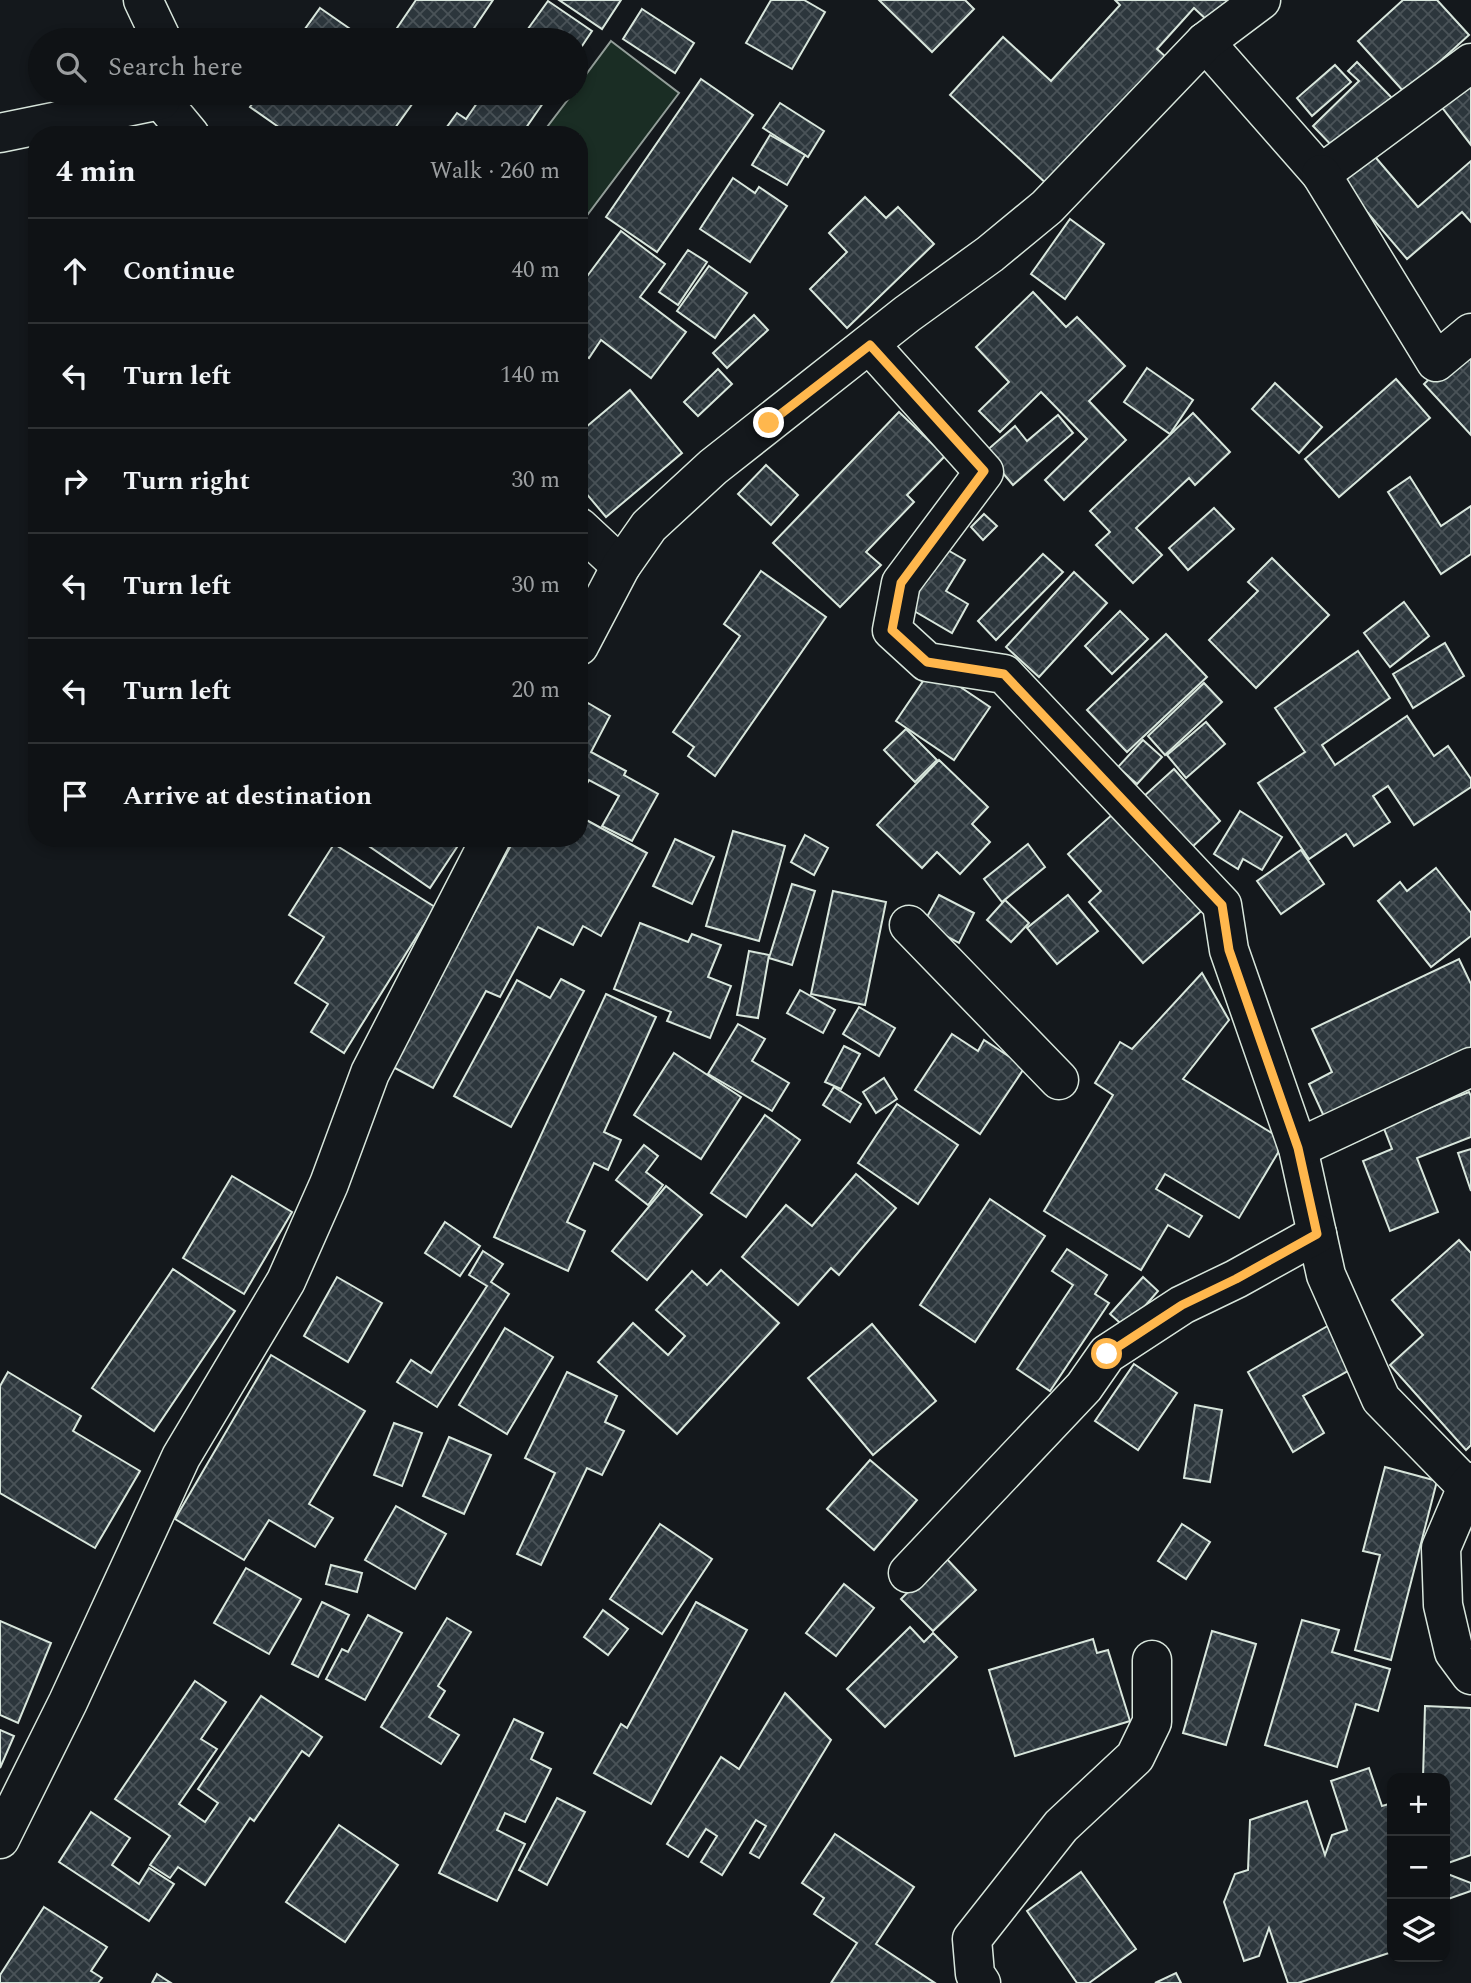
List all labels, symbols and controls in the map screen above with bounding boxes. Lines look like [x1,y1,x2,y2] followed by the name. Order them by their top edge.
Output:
[28,28,588,105] search box
[108,47,243,87] text: Search here
[52,48,90,86] icon: search
[56,149,136,195] text: 4 min
[430,154,560,189] text: Walk · 260 m
[123,251,235,291] text: Continue
[56,252,94,290] icon: ahead
[511,253,560,288] text: 40 m
[123,356,231,396] text: Turn left
[56,357,94,395] icon: left
[500,358,560,393] text: 140 m
[753,407,784,438] route end
[123,461,250,501] text: Turn right
[56,462,94,500] icon: right
[511,463,560,498] text: 30 m
[123,566,231,606] text: Turn left
[56,567,94,605] icon: left
[511,568,560,603] text: 30 m
[123,671,231,711] text: Turn left
[56,672,94,710] icon: left
[511,673,560,708] text: 20 m
[123,776,372,816] text: Arrive at destination
[56,777,94,815] icon: arrive
[1091,1338,1122,1369] route start
[1387,1773,1450,1962] map controls
[1387,1773,1450,1836] button: +
[1387,1836,1450,1899] button: −
[1387,1899,1450,1962] button: layers

